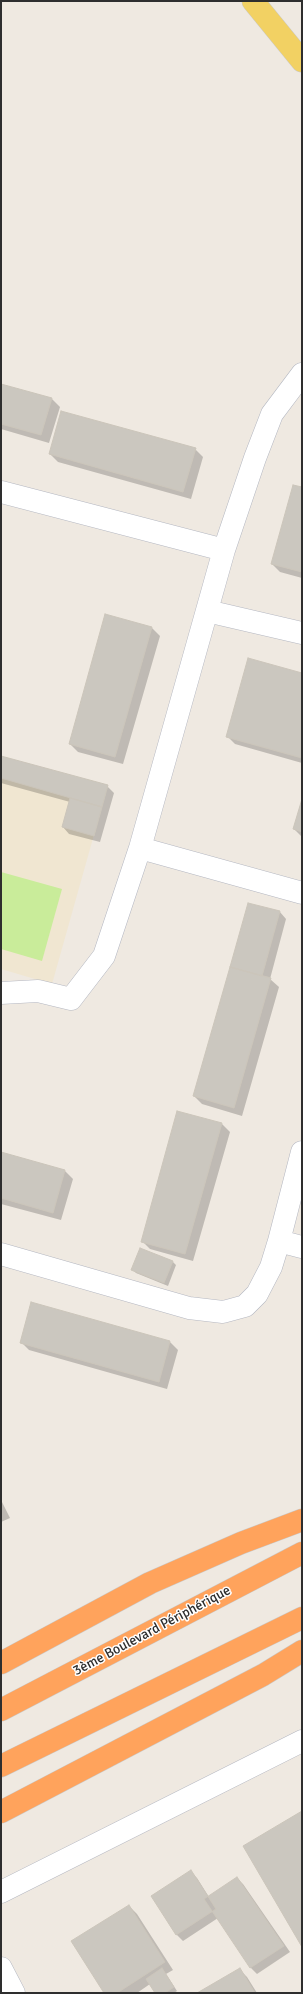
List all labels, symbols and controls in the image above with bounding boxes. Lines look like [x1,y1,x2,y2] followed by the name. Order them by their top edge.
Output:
[70,1582,234,1680] street label: 3ème Boulevard Périphérique

